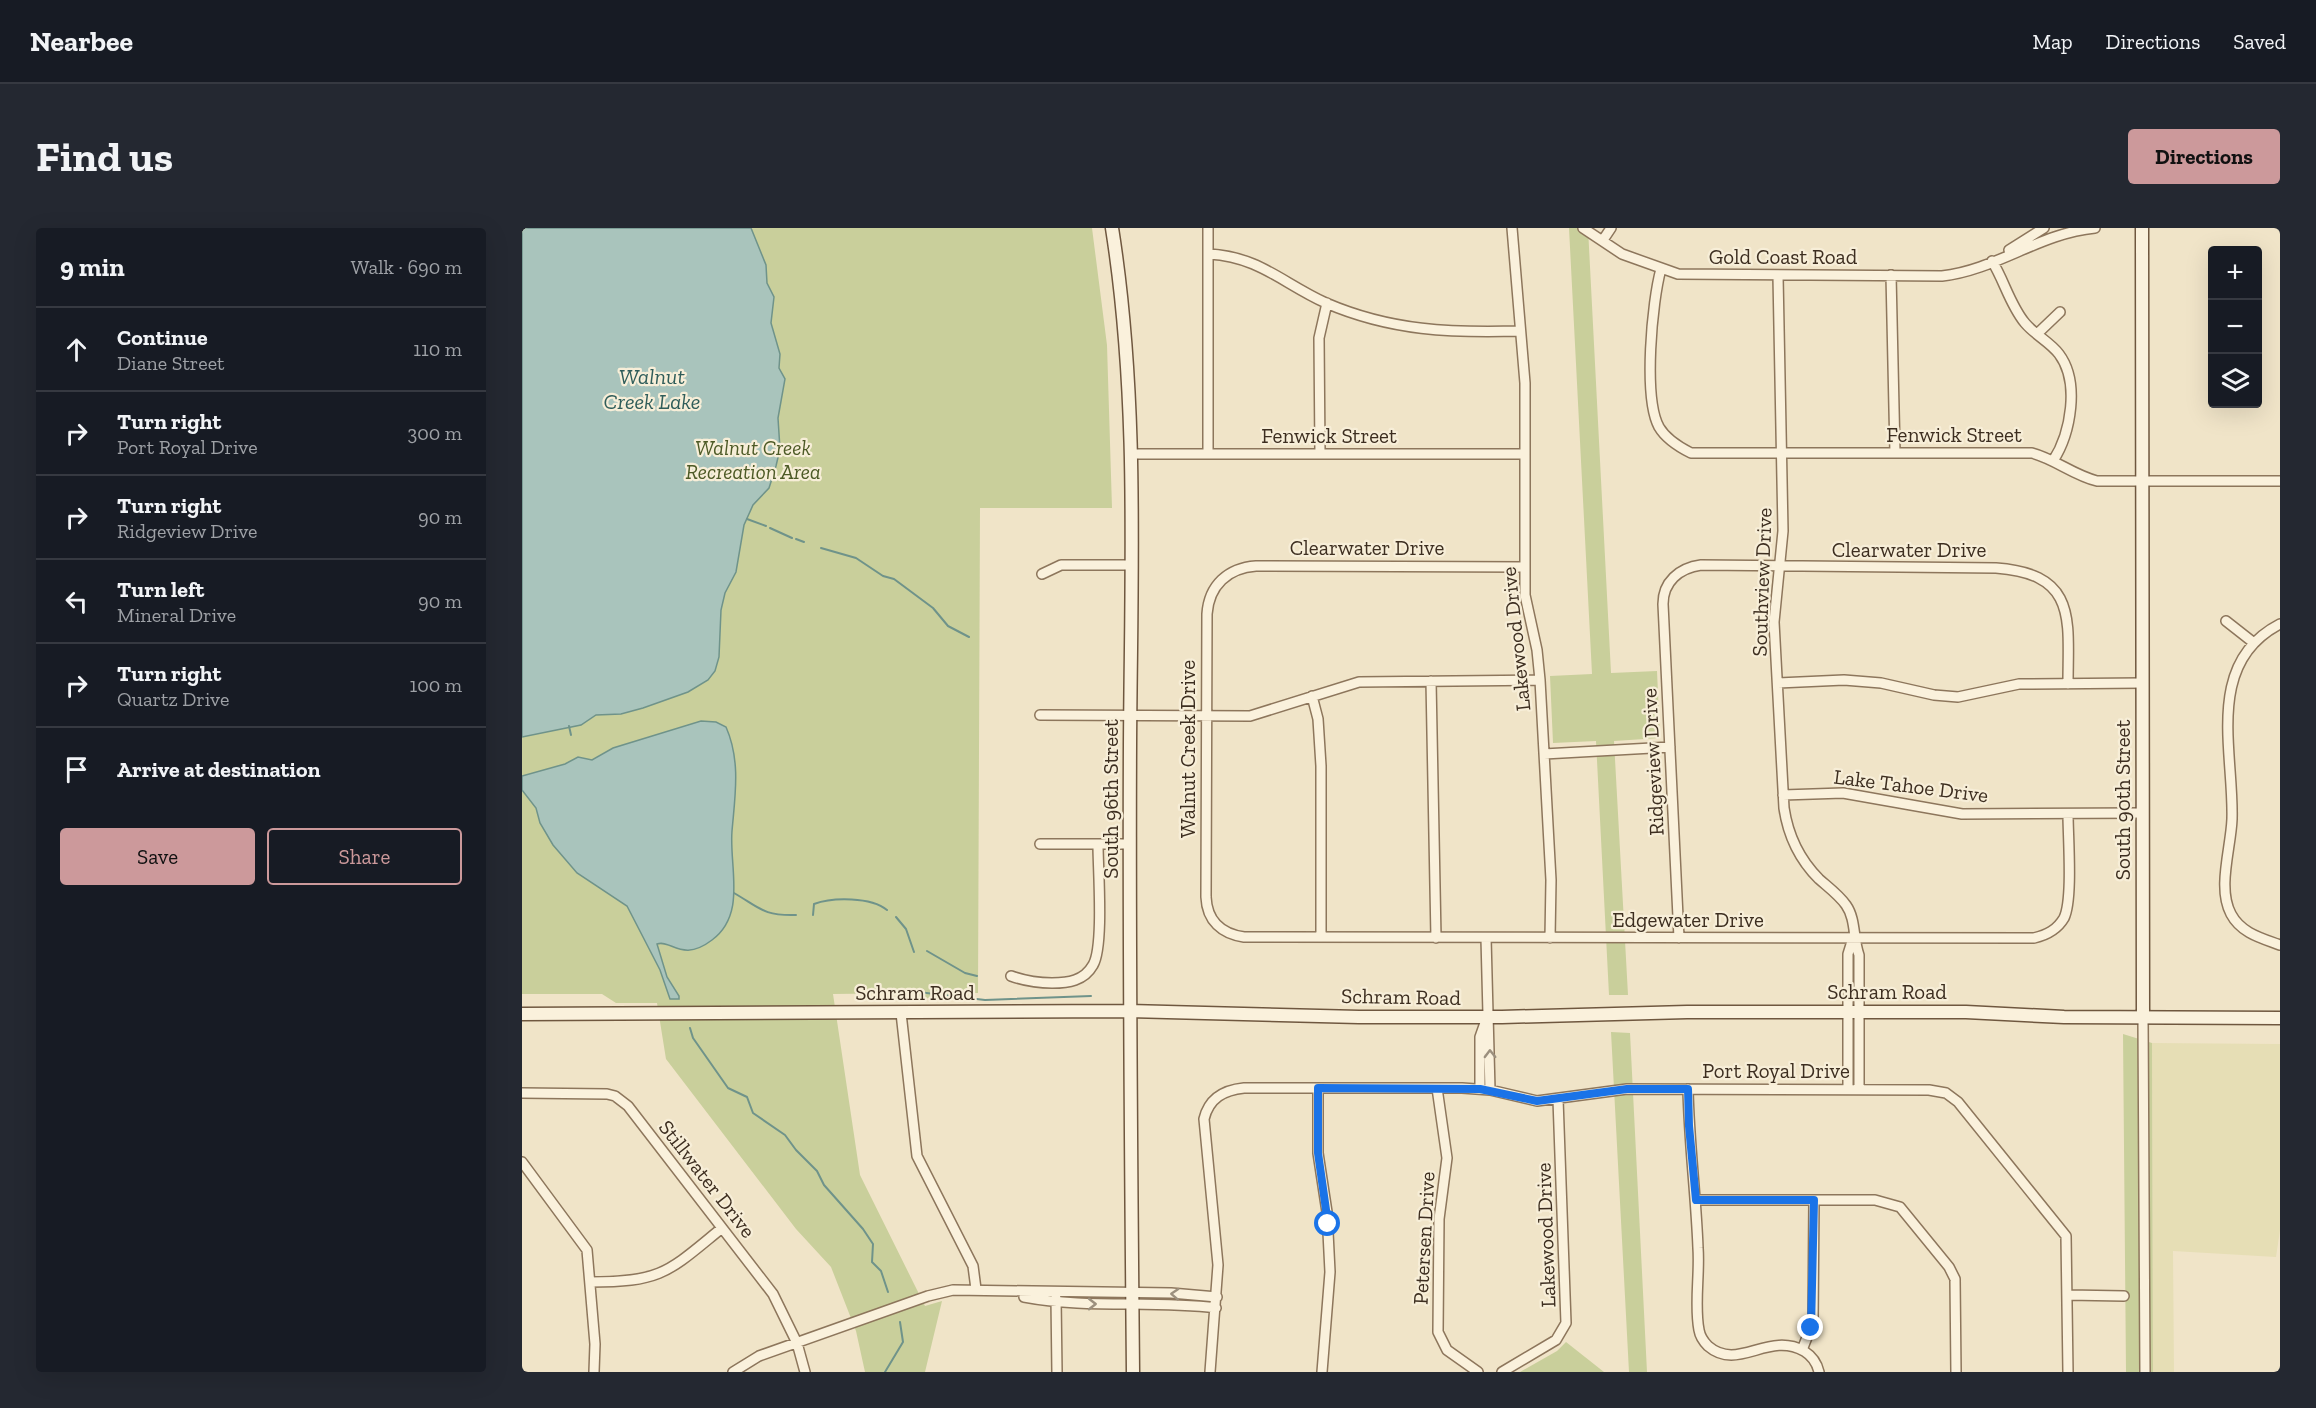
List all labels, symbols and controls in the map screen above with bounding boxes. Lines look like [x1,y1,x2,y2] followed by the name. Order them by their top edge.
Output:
[30,25,133,58] text: Nearbee
[2033,29,2073,54] text: Map
[2106,29,2200,54] text: Directions
[2233,29,2286,54] text: Saved
[2128,129,2280,184] button: Directions
[36,131,173,182] text: Find us
[1709,244,1858,269] street label: Gold Coast Road
[2208,246,2262,408] map controls
[2208,246,2262,300] button: +
[60,251,125,283] text: 9 min
[351,255,462,279] text: Walk · 690 m
[2208,300,2262,354] button: −
[117,324,208,351] text: Continue
[60,333,93,366] icon: ahead
[413,337,462,361] text: 110 m
[117,351,224,375] text: Diane Street
[2208,354,2262,408] button: layers
[604,363,700,415] water label: Walnut Creek Lake
[117,408,221,435] text: Turn right
[60,417,93,450] icon: right
[407,421,462,445] text: 300 m
[1886,422,2022,447] street label: Fenwick Street
[1261,423,1397,448] street label: Fenwick Street
[117,435,258,459] text: Port Royal Drive
[685,435,821,484] park label: Walnut Creek Recreation Area
[117,492,221,519] text: Turn right
[60,501,93,534] icon: right
[418,505,462,529] text: 90 m
[1746,507,1777,657] street label: Southview Drive
[117,519,257,543] text: Ridgeview Drive
[1290,535,1444,560] street label: Clearwater Drive
[1832,537,1986,562] street label: Clearwater Drive
[1495,566,1536,712] street label: Lakewood Drive
[117,576,204,603] text: Turn left
[60,585,93,618] icon: left
[418,589,462,613] text: 90 m
[117,603,236,627] text: Mineral Drive
[117,660,221,687] text: Turn right
[1175,660,1200,838] street label: Walnut Creek Drive
[60,669,93,702] icon: right
[409,673,462,697] text: 100 m
[117,687,229,711] text: Quartz Drive
[1636,688,1669,836] street label: Ridgeview Drive
[1098,719,1123,879] street label: South 96th Street
[2110,720,2135,880] street label: South 90th Street
[60,753,93,786] icon: arrive
[117,756,320,783] text: Arrive at destination
[1832,764,1990,807] street label: Lake Tahoe Drive
[60,828,255,885] button: Save
[267,828,462,885] button: Share
[1612,907,1764,932] street label: Edgewater Drive
[1827,979,1947,1004] street label: Schram Road
[855,980,975,1005] street label: Schram Road
[1341,983,1462,1010] street label: Schram Road
[1484,1049,1496,1058] one-way arrow
[1702,1058,1850,1083] street label: Port Royal Drive
[654,1115,761,1243] street label: Stillwater Drive
[1530,1162,1561,1308] street label: Lakewood Drive
[1408,1171,1439,1305] street label: Petersen Drive
[1314,1210,1340,1236] route start
[1170,1287,1179,1300] one-way arrow
[1087,1298,1096,1310] one-way arrow
[1797,1314,1823,1340] route end

